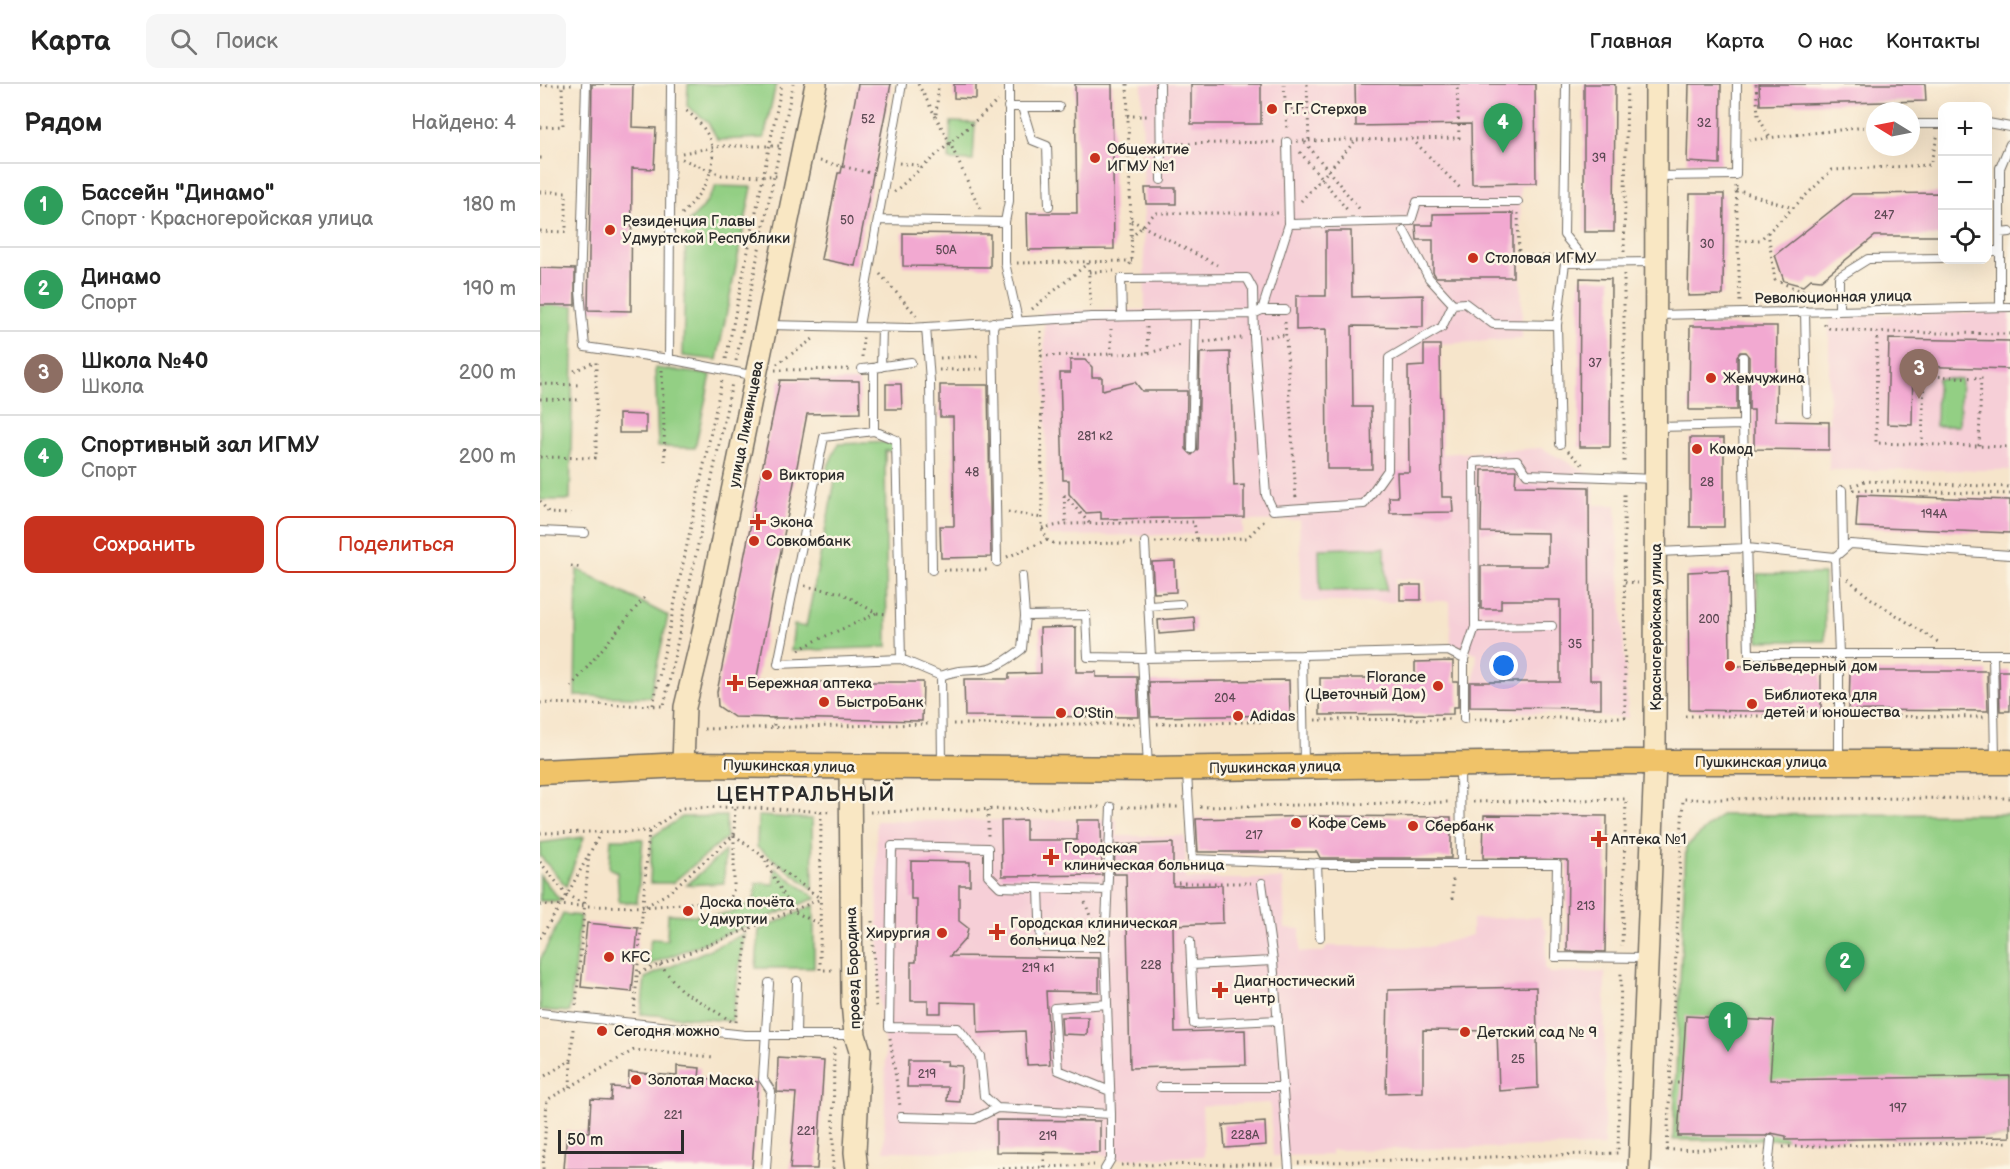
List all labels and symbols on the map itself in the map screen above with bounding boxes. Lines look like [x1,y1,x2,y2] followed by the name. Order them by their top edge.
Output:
[1284,100,1367,119] place label: Г.Г. Стерхов
[1265,102,1279,116] marker: Г.Г. Стерхов
[1866,102,1920,156] north arrow
[1484,104,1522,153] pin: 4
[861,112,875,127] house number: 52
[1697,116,1711,131] house number: 32
[1107,140,1189,176] place label: Общежитие ИГМУ №1
[1088,151,1102,165] marker: Общежитие ИГМУ №1
[1592,151,1606,166] house number: 39
[1874,208,1894,223] house number: 247
[622,212,790,248] place label: Резиденция Главы Удмуртской Республики
[840,213,854,228] house number: 50
[603,223,617,237] marker: Резиденция Главы Удмуртской Республики
[1700,237,1714,252] house number: 30
[935,243,957,258] house number: 50А
[1485,249,1597,268] place label: Столовая ИГМУ
[1466,251,1480,265] marker: Столовая ИГМУ
[1754,287,1912,308] street label: Революционная улица
[1900,350,1938,399] pin: 3
[1588,356,1602,371] house number: 37
[725,359,768,489] street label: улица Лихвинцева
[1723,369,1805,388] place label: Жемчужина
[1704,371,1718,385] marker: Жемчужина
[1077,429,1113,444] house number: 281 к2
[1709,440,1753,459] place label: Комод
[1690,442,1704,456] marker: Комод
[965,465,979,480] house number: 48
[779,466,845,485] place label: Виктория
[760,468,774,482] marker: Виктория
[1700,475,1714,490] house number: 28
[1921,507,1948,522] house number: 194А
[770,513,813,532] place label: Экона
[751,515,765,529] marker: Экона
[766,532,851,551] place label: Совкомбанк
[747,534,761,548] marker: Совкомбанк
[1647,543,1666,711] street label: Красногеройская улица
[1698,612,1720,627] house number: 200
[1568,637,1582,652] house number: 35
[1489,651,1518,680] your location
[1742,657,1878,676] place label: Бельведерный дом
[1723,659,1737,673] marker: Бельведерный дом
[1305,668,1426,704] place label: Florance (Цветочный Дом)
[747,674,872,693] place label: Бережная аптека
[728,676,742,690] marker: Бережная аптека
[1431,679,1445,693] marker: Florance (Цветочный Дом)
[1764,686,1900,722] place label: Библиотека для детей и юношества
[1214,691,1236,706] house number: 204
[836,693,924,712] place label: БыстроБанк
[817,695,831,709] marker: БыстроБанк
[1745,697,1759,711] marker: Библиотека для детей и юношества
[1073,704,1113,723] place label: O'Stin
[1054,706,1068,720] marker: O'Stin
[1250,707,1296,726] place label: Adidas
[1231,709,1245,723] marker: Adidas
[1695,753,1827,772] street label: Пушкинская улица
[723,756,855,777] street label: Пушкинская улица
[1209,757,1341,778] street label: Пушкинская улица
[716,781,896,807] district label: ЦЕНТРАЛЬНЫЙ
[1308,814,1387,833] place label: Кофе Семь
[1289,816,1303,830] marker: Кофе Семь
[1425,817,1494,836] place label: Сбербанк
[1406,819,1420,833] marker: Сбербанк
[1245,828,1263,843] house number: 217
[1610,830,1687,849] place label: Аптека №1
[1592,832,1606,846] marker: Аптека №1
[1064,839,1225,875] place label: Городская клиническая больница
[1042,848,1060,866] marker: Городская клиническая больница
[700,893,795,929] place label: Доска почёта Удмуртии
[1577,899,1595,914] house number: 213
[681,904,695,918] marker: Доска почёта Удмуртии
[842,906,865,1030] street label: проезд Бородина
[1010,914,1178,950] place label: Городская клиническая больница №2
[988,923,1006,941] marker: Городская клиническая больница №2
[866,924,930,943] place label: Хирургия
[935,926,949,940] marker: Хирургия
[1826,942,1864,992] pin: 2
[621,948,651,967] place label: KFC
[602,950,616,964] marker: KFC
[1140,958,1162,973] house number: 228
[1022,961,1054,976] house number: 219 к1
[1234,972,1355,1008] place label: Диагностический центр
[1211,981,1229,999] marker: Диагностический центр
[1708,1002,1748,1052] pin: 1
[614,1022,720,1041] place label: Сегодня можно
[1477,1023,1597,1042] place label: Детский сад № 9
[595,1024,609,1038] marker: Сегодня можно
[1458,1025,1472,1039] marker: Детский сад № 9
[1511,1052,1525,1067] house number: 25
[918,1067,936,1082] house number: 219
[648,1071,754,1090] place label: Золотая Маска
[629,1073,643,1087] marker: Золотая Маска
[1889,1101,1907,1116] house number: 197
[664,1108,682,1123] house number: 221
[797,1124,815,1139] house number: 221
[558,1127,684,1154] scale bar
[1231,1128,1260,1143] house number: 228А
[1039,1129,1057,1144] house number: 219

